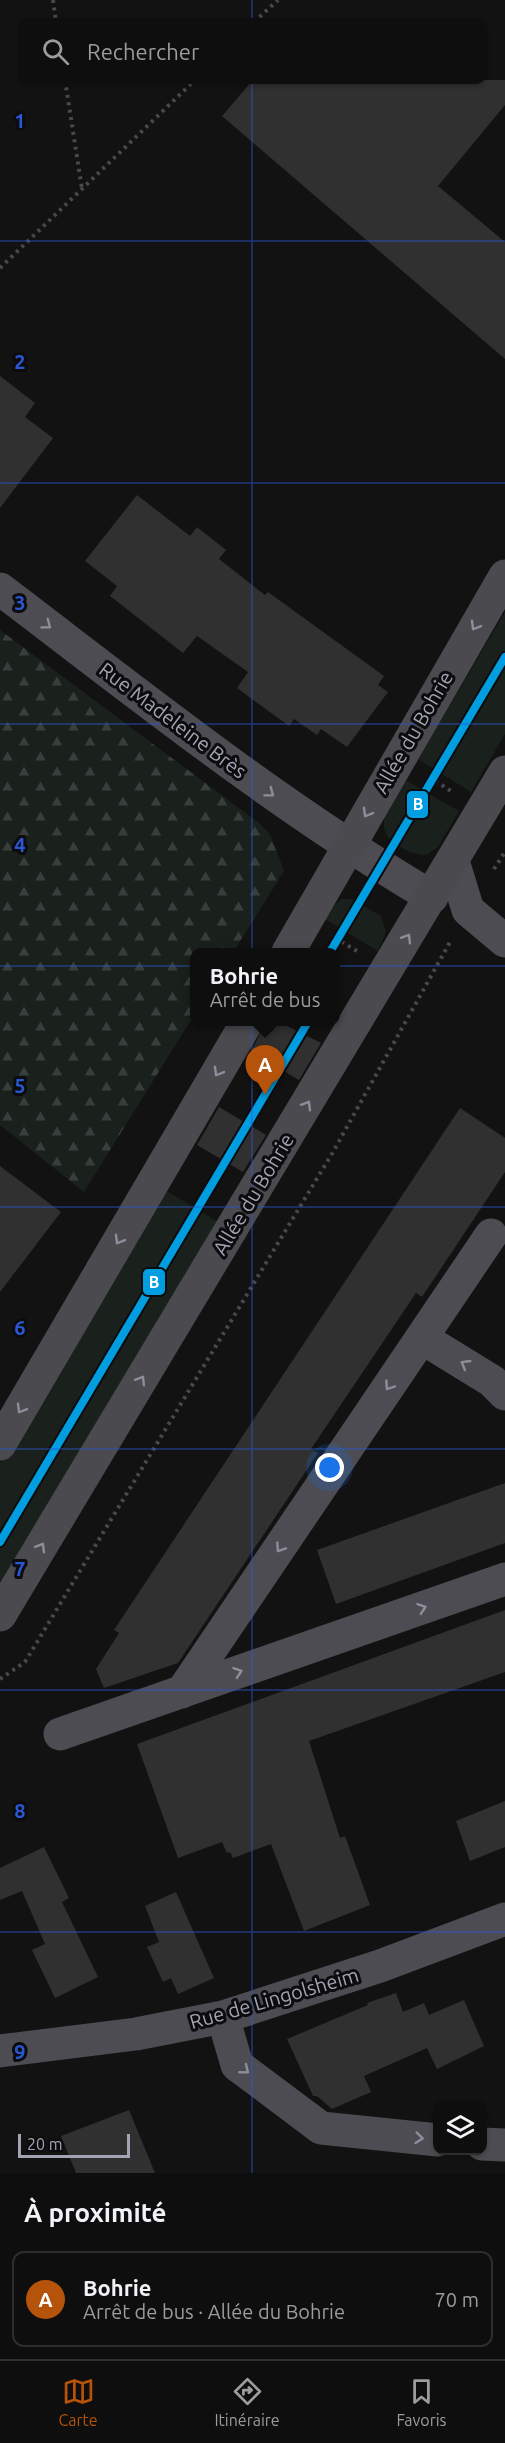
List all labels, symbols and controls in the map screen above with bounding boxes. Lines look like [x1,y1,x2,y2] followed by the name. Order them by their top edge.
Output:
[18,18,487,84] search box
[39,35,72,68] icon: search
[87,39,199,64] text: Rechercher
[14,109,26,132] text: 1
[14,350,26,373] text: 2
[14,591,26,614] text: 3
[40,617,51,628] one-way arrow
[471,620,483,630] one-way arrow
[95,657,251,783] street label: Rue Madeleine Brès
[369,667,457,797] street label: Allée du Bohrie
[263,785,274,796] one-way arrow
[406,790,429,819] line badge: B
[413,795,423,813] text: B
[363,807,374,817] one-way arrow
[14,833,26,856] text: 4
[400,934,412,944] one-way arrow
[190,948,340,1026] popup
[210,963,278,988] text: Bohrie
[210,988,320,1011] text: Arrêt de bus
[246,1046,284,1095] pin: A
[213,1066,225,1076] one-way arrow
[14,1074,26,1097] text: 5
[299,1101,311,1111] one-way arrow
[208,1129,298,1259] street label: Allée du Bohrie
[115,1234,127,1244] one-way arrow
[142,1268,166,1296] line badge: B
[149,1273,159,1291] text: B
[14,1316,26,1339] text: 6
[461,1359,471,1371] one-way arrow
[134,1376,146,1386] one-way arrow
[385,1379,396,1390] one-way arrow
[16,1402,28,1413] one-way arrow
[315,1453,344,1482] your location
[276,1541,287,1552] one-way arrow
[34,1543,45,1553] one-way arrow
[14,1557,26,1580] text: 7
[416,1603,427,1616] one-way arrow
[232,1667,243,1680] one-way arrow
[14,1799,26,1822] text: 8
[187,1963,361,2033] street label: Rue de Lingolsheim
[14,2040,26,2063] text: 9
[238,2062,249,2073] one-way arrow
[433,2101,487,2155] map controls
[433,2101,487,2155] button: layers
[18,2131,130,2158] scale bar
[415,2131,424,2144] one-way arrow
[27,2135,63,2153] text: 20 m
[24,2198,166,2227] text: À proximité
[83,2275,152,2300] text: Bohrie
[38,2288,53,2311] text: A
[435,2288,479,2311] text: 70 m
[83,2300,345,2323] text: Arrêt de bus · Allée du Bohrie
[58,2375,98,2429] tab: Carte
[214,2375,280,2429] tab: Itinéraire
[397,2375,447,2429] tab: Favoris

